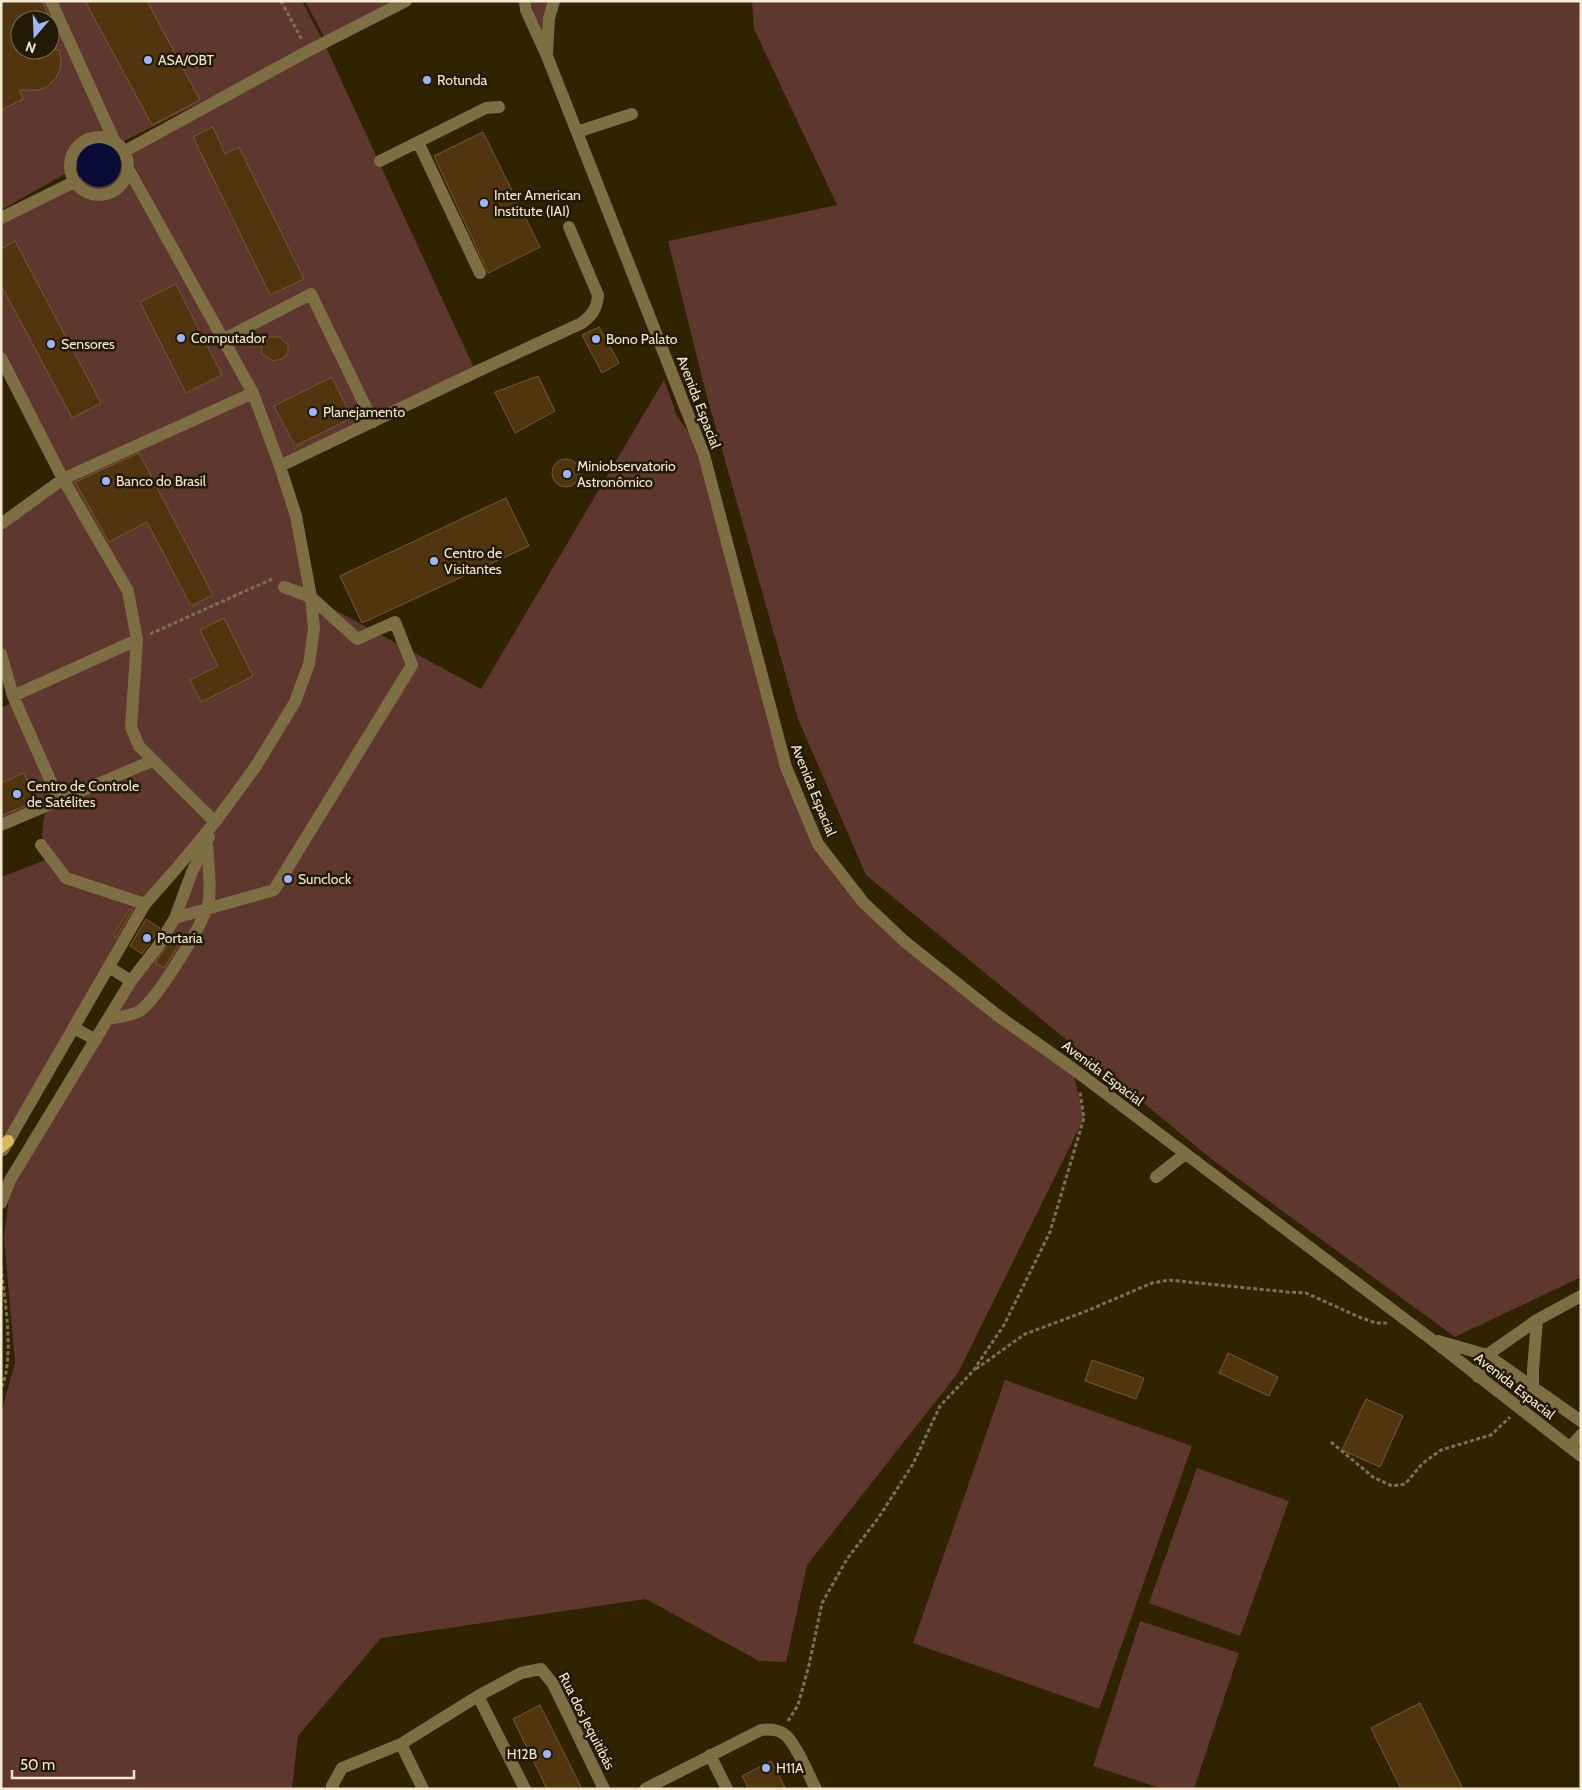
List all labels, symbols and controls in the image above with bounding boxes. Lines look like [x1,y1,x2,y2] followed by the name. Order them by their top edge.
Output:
[10,10,60,60] north arrow
[23,37,38,57] text: N
[158,51,215,69] place label: ASA/OBT
[142,54,154,66] marker: ASA/OBT
[437,71,487,89] place label: Rotunda
[421,74,433,86] marker: Rotunda
[494,186,581,220] place label: Inter American Institute (IAI)
[478,197,490,209] marker: Inter American Institute (IAI)
[191,329,266,347] place label: Computador
[606,330,678,348] place label: Bono Palato
[175,332,187,344] marker: Computador
[590,333,602,345] marker: Bono Palato
[61,335,115,353] place label: Sensores
[45,338,57,350] marker: Sensores
[673,353,725,452] street label: Avenida Espacial
[323,403,405,421] place label: Planejamento
[307,406,319,418] marker: Planejamento
[577,457,676,491] place label: Miniobservatorio Astronômico
[561,468,573,480] marker: Miniobservatorio Astronômico
[116,472,207,490] place label: Banco do Brasil
[100,475,112,487] marker: Banco do Brasil
[444,544,502,578] place label: Centro de Visitantes
[428,555,440,567] marker: Centro de Visitantes
[787,741,841,839] street label: Avenida Espacial
[27,777,139,811] place label: Centro de Controle de Satélites
[11,788,23,800] marker: Centro de Controle de Satélites
[298,870,352,888] place label: Sunclock
[282,873,294,885] marker: Sunclock
[157,929,203,947] place label: Portaria
[141,932,153,944] marker: Portaria
[1059,1036,1148,1110] street label: Avenida Espacial
[1471,1349,1560,1424] street label: Avenida Espacial
[555,1669,619,1773] street label: Rua dos Jequitibás
[507,1745,537,1763] place label: H12B
[12,1748,135,1780] scale bar
[541,1748,553,1760] marker: H12B
[20,1756,55,1774] text: 50 m
[776,1759,804,1777] place label: H11A
[760,1762,772,1774] marker: H11A

